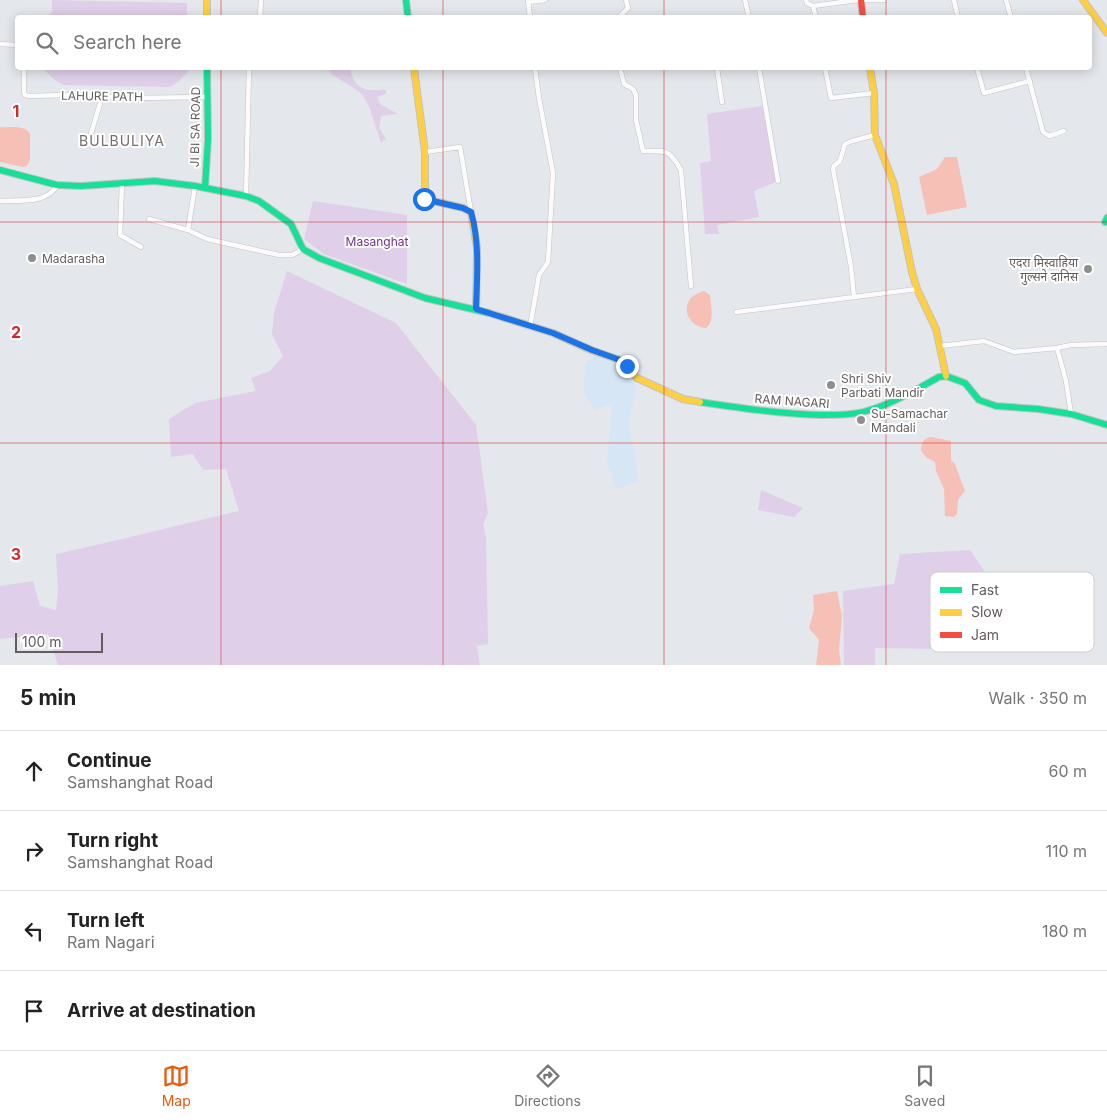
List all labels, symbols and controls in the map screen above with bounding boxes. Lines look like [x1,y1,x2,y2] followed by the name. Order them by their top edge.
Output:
[15,15,1092,70] search box
[33,29,61,57] icon: search
[73,31,182,54] text: Search here
[187,87,203,167] street label: JI BI SA ROAD
[61,88,143,104] street label: LAHURE PATH
[13,101,19,121] text: 1
[79,132,165,149] district label: BULBULIYA
[413,188,436,211] route start
[346,234,409,249] park label: Masanghat
[42,251,105,266] place label: Madarasha
[26,252,38,264] marker: Madarasha
[1009,255,1079,285] place label: एदरा मिस्वाहिया गुल्सने दानिस
[1082,263,1094,275] marker: एदरा मिस्वाहिया गुल्सने दानिस
[11,322,21,342] text: 2
[616,355,639,378] route end
[841,371,924,400] place label: Shri Shiv Parbati Mandir
[825,379,837,391] marker: Shri Shiv Parbati Mandir
[754,391,830,411] street label: RAM NAGARI
[871,406,948,435] place label: Su-Samachar Mandali
[855,414,867,426] marker: Su-Samachar Mandali
[11,544,21,564] text: 3
[930,572,1094,652] legend
[971,581,999,598] text: Fast
[971,603,1003,620] text: Slow
[971,626,999,643] text: Jam
[15,630,102,653] scale bar
[22,633,62,650] text: 100 m
[20,685,76,710] text: 5 min
[989,688,1087,708] text: Walk · 350 m
[67,749,152,772] text: Continue
[20,757,48,785] icon: ahead
[1048,761,1087,781] text: 60 m
[67,772,213,792] text: Samshanghat Road
[67,829,158,852] text: Turn right
[20,837,48,865] icon: right
[1045,841,1087,861] text: 110 m
[67,852,213,872] text: Samshanghat Road
[67,909,145,932] text: Turn left
[20,917,48,945] icon: left
[1042,921,1087,941] text: 180 m
[67,932,155,952] text: Ram Nagari
[20,997,48,1025] icon: arrive
[67,999,256,1022] text: Arrive at destination
[162,1062,191,1109] tab: Map
[514,1062,581,1109] tab: Directions
[904,1062,945,1109] tab: Saved

